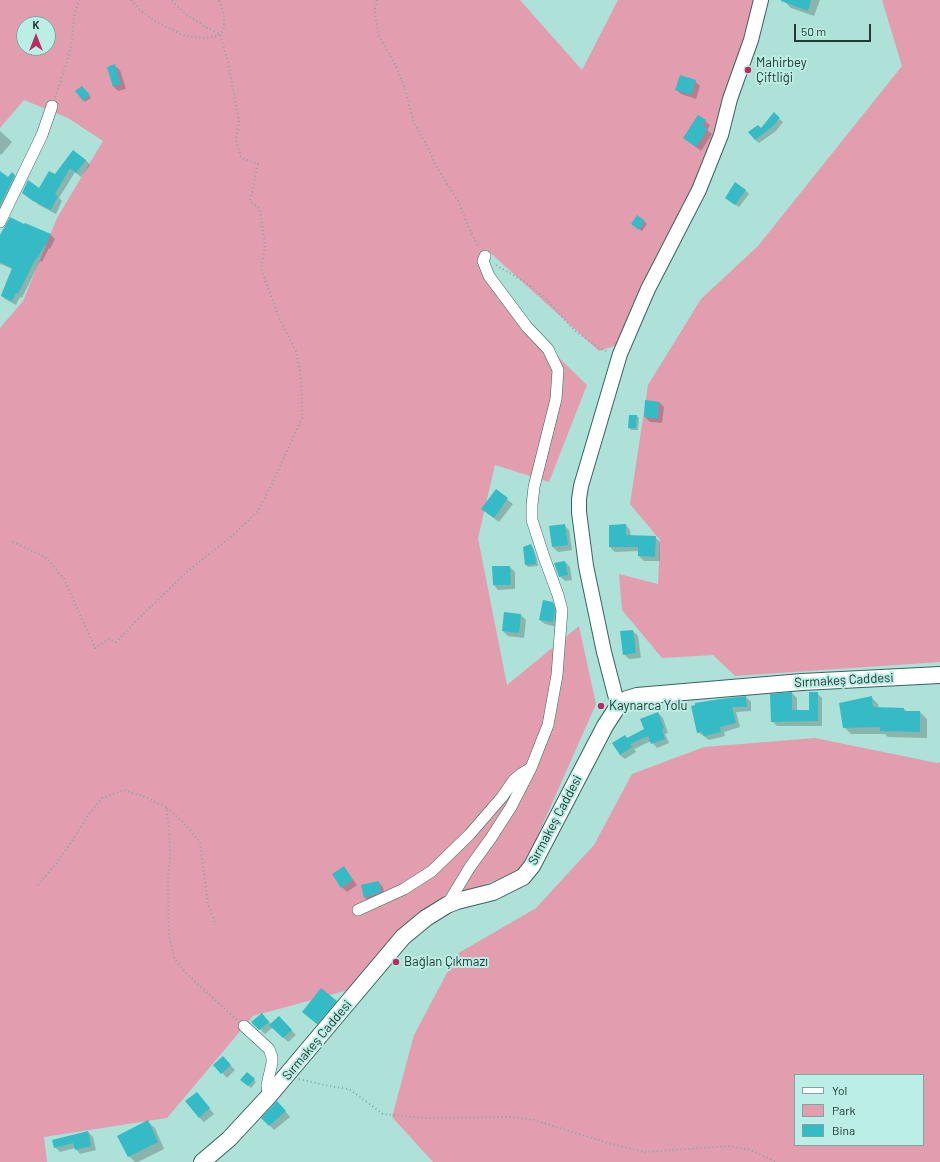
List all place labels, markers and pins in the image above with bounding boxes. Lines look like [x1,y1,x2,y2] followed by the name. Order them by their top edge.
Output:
[756,55,807,86] place label: Mahirbey Çiftliği
[743,65,753,75] marker: Mahirbey Çiftliği
[609,698,687,714] place label: Kaynarca Yolu
[596,701,606,711] marker: Kaynarca Yolu
[404,954,488,970] place label: Bağlan Çıkmazı
[391,957,401,967] marker: Bağlan Çıkmazı

